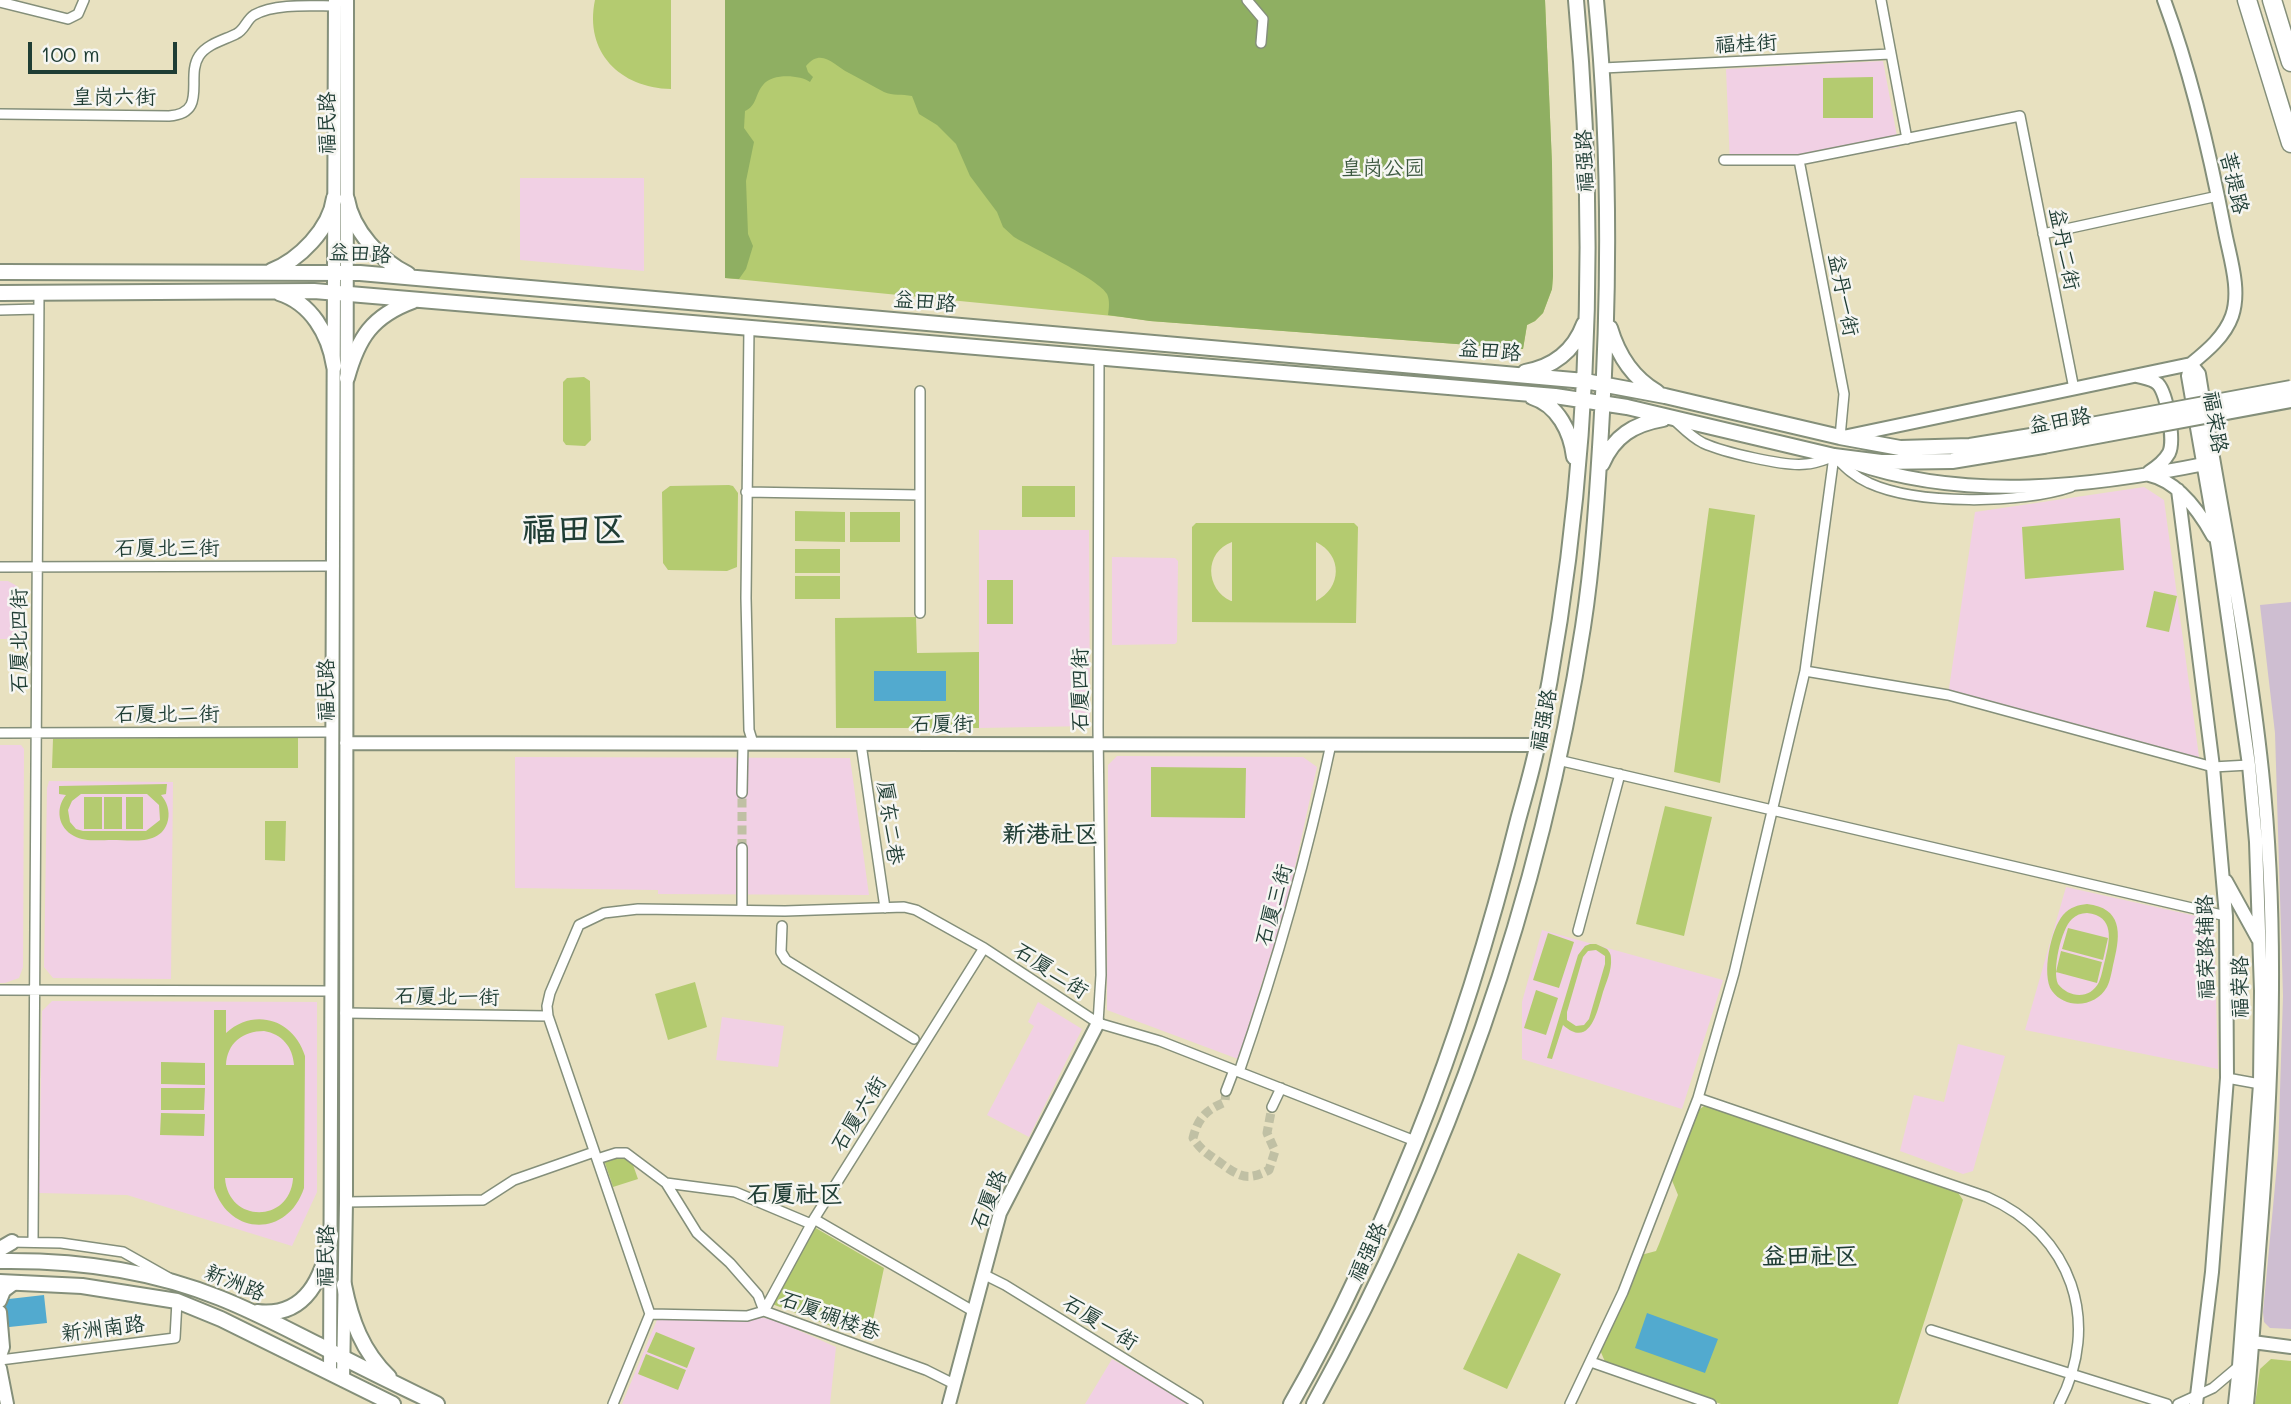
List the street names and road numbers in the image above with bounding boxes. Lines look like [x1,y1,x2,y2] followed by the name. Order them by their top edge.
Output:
[1714,30,1778,58] street label: 福桂街
[72,85,156,111] street label: 皇岗六街
[315,92,341,154] street label: 福民路
[1571,129,1599,193] street label: 福强路
[2215,149,2253,217] street label: 菩提路
[2044,205,2084,293] street label: 益丹二街
[328,240,392,268] street label: 益田路
[1823,251,1863,339] street label: 益丹一街
[893,287,957,317] street label: 益田路
[1458,336,1522,366] street label: 益田路
[2198,389,2232,455] street label: 福荣路
[2027,403,2093,439] street label: 益田路
[115,536,219,562] street label: 石厦北三街
[7,589,33,693] street label: 石厦北四街
[1068,648,1094,732] street label: 石厦四街
[314,659,340,721] street label: 福民路
[1526,687,1562,753] street label: 福强路
[115,702,219,728] street label: 石厦北二街
[911,712,973,738] street label: 石厦街
[872,780,908,866] street label: 厦东二巷
[1250,861,1298,949] street label: 石厦三街
[2192,894,2220,1000] street label: 福荣路辅路
[1009,938,1093,1004] street label: 石厦二街
[2228,956,2254,1018] street label: 福荣路
[394,983,500,1011] street label: 石厦北一街
[826,1072,892,1156] street label: 石厦六街
[966,1166,1012,1234] street label: 石厦路
[1343,1218,1393,1286] street label: 福强路
[313,1224,339,1288] street label: 福民路
[201,1260,269,1306] street label: 新洲路
[776,1286,884,1346] street label: 石厦碉楼巷
[1058,1290,1142,1356] street label: 石厦一街
[60,1311,146,1347] street label: 新洲南路

